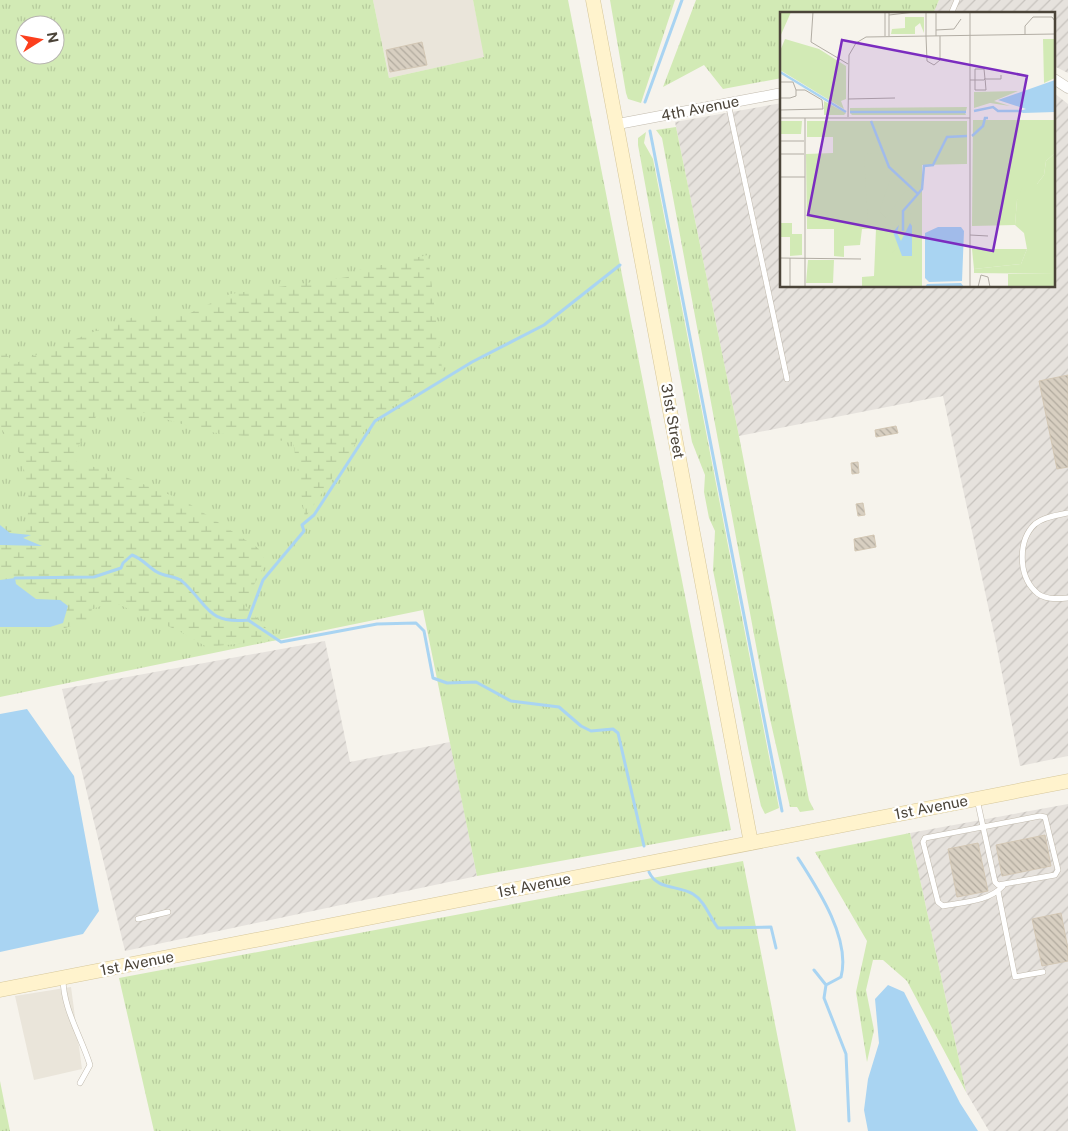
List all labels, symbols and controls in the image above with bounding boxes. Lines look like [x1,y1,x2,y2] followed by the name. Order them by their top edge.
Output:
[780,12,1056,288] inset map
[15,15,65,65] north arrow
[44,31,62,44] text: N
[660,92,740,124] street label: 4th Avenue
[658,382,688,460] street label: 31st Street
[893,792,969,822] street label: 1st Avenue
[496,870,572,900] street label: 1st Avenue
[99,948,175,978] street label: 1st Avenue

